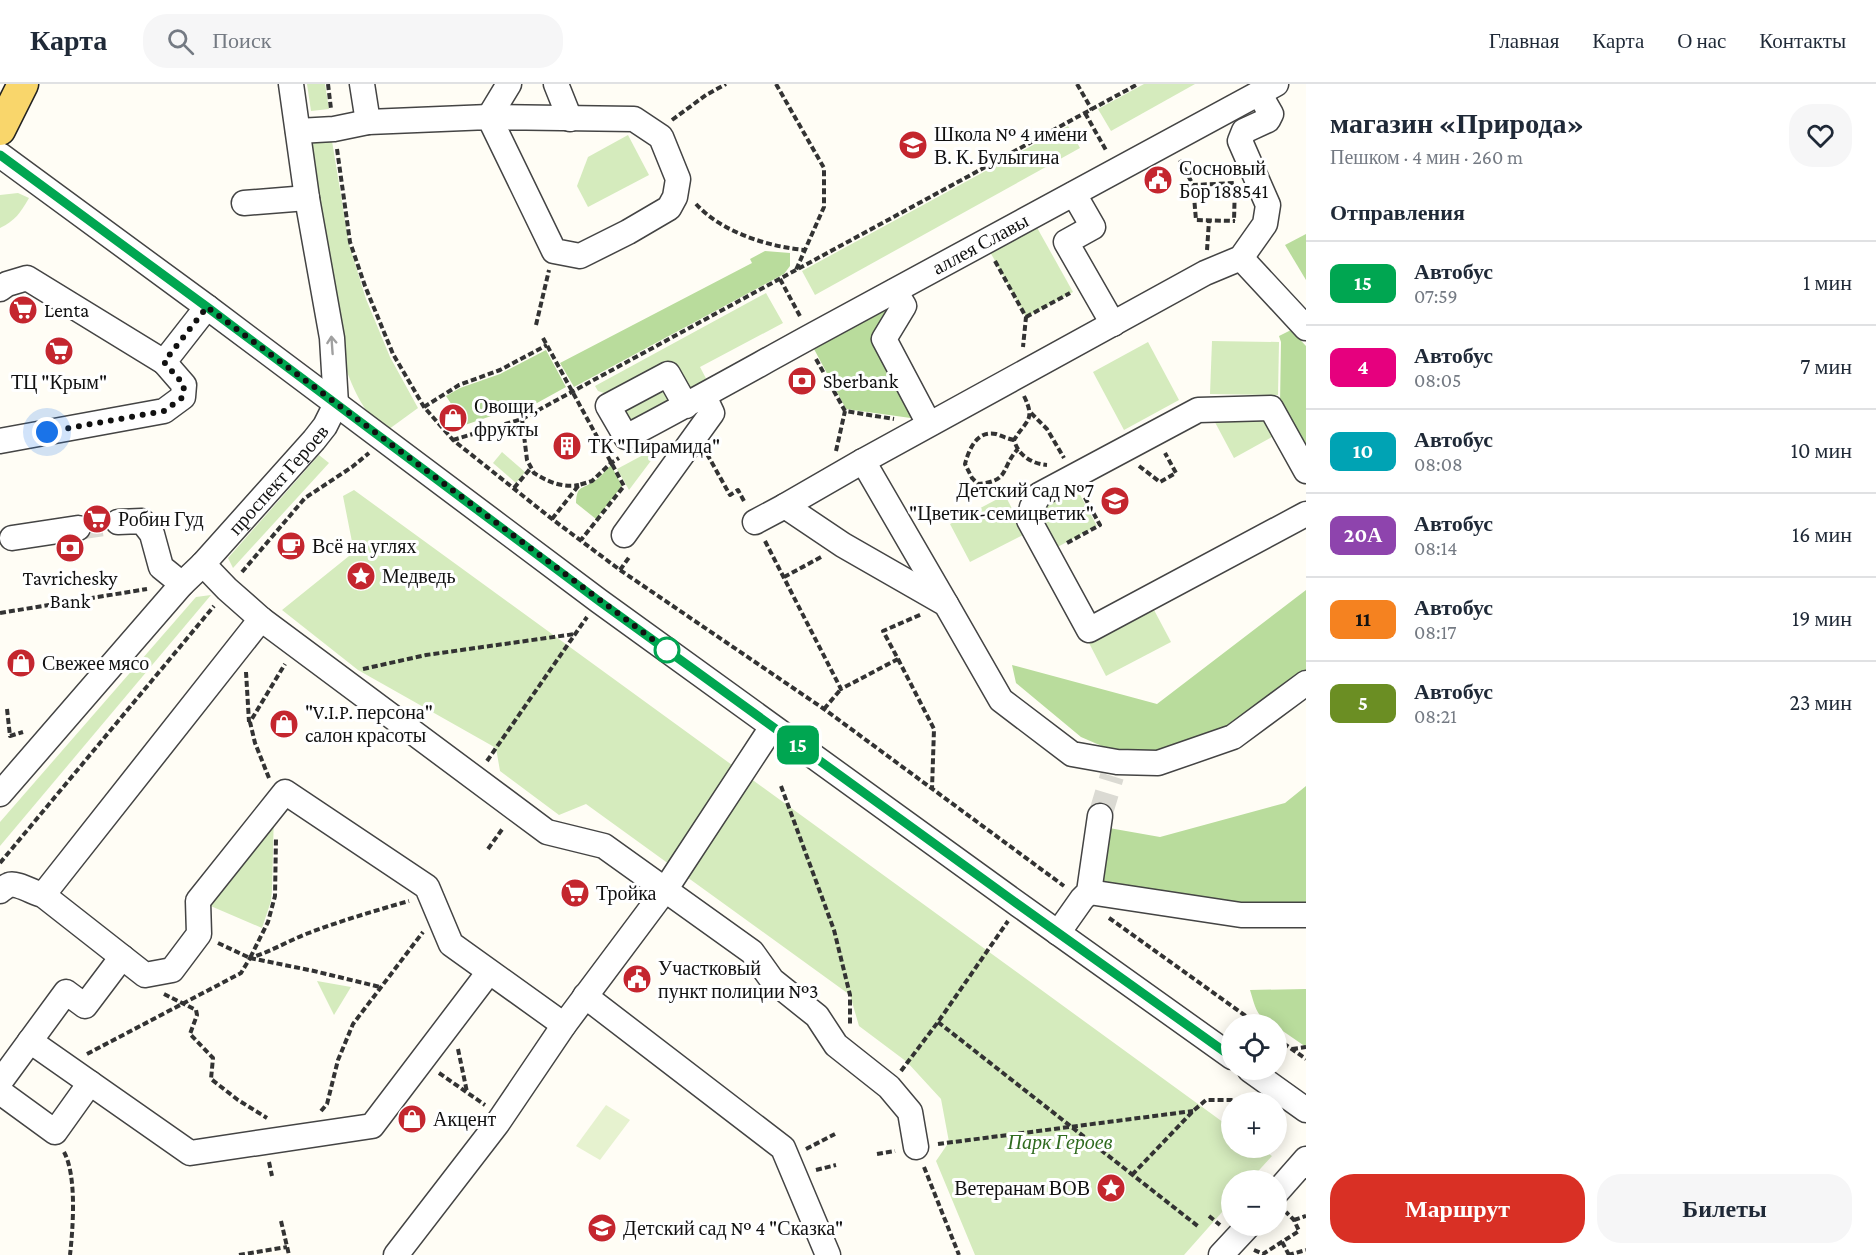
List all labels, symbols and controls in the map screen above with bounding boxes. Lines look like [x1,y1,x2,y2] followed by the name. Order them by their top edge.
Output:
[143,14,563,68] search box
[30,25,107,56] text: Карта
[164,25,197,58] icon: search
[212,28,271,53] text: Поиск
[1489,29,1559,53] text: Главная
[1592,29,1644,53] text: Карта
[1677,29,1726,53] text: О нас
[1759,29,1846,53] text: Контакты
[1789,104,1852,167] button: heart
[1330,108,1584,139] text: магазин «Природа»
[934,123,1088,169] place label: Школа № 4 имени В. К. Булыгина
[897,129,929,161] school or university icon: Школа № 4 имени В. К. Булыгина
[1330,146,1523,168] text: Пешком · 4 мин · 260 m
[1179,157,1268,203] place label: Сосновый Бор 188541
[1142,164,1174,196] public building icon: Сосновый Бор 188541
[1330,200,1465,225] text: Отправления
[928,209,1032,279] street label: аллея Славы
[1414,259,1493,284] text: Автобус
[1803,270,1852,295] text: 1 мин
[1354,271,1372,295] text: 15
[1414,285,1458,307] text: 07:59
[7,294,39,326] supermarket icon: Lenta
[44,299,89,321] place label: Lenta
[43,335,75,367] supermarket icon: ТЦ "Крым"
[327,336,338,356] one-way arrow
[1414,343,1493,368] text: Автобус
[1800,354,1852,379] text: 7 мин
[1357,355,1369,379] text: 4
[786,365,818,397] bank icon: Sberbank
[1414,369,1461,391] text: 08:05
[823,370,899,392] place label: Sberbank
[11,371,107,394] place label: ТЦ "Крым"
[474,395,538,441] place label: Овощи, фрукты
[437,402,469,434] shop icon: Овощи, фрукты
[32,417,62,447] your location
[224,420,333,539] street label: проспект Героев
[1414,427,1493,452] text: Автобус
[551,430,583,462] building icon: ТК "Пирамида"
[588,435,720,458] place label: ТК "Пирамида"
[1791,438,1852,463] text: 10 мин
[1353,439,1373,463] text: 10
[1414,453,1463,475] text: 08:08
[909,479,1094,525] place label: Детский сад №7 "Цветик-семицветик"
[1099,485,1131,517] school or university icon: Детский сад №7 "Цветик-семицветик"
[81,503,113,535] supermarket icon: Робин Гуд
[118,508,204,531] place label: Робин Гуд
[1414,511,1493,536] text: Автобус
[1792,522,1852,547] text: 16 мин
[1344,523,1382,547] text: 20А
[275,530,307,562] cafe icon: Всё на углях
[54,532,86,564] bank icon: Tavrichesky Bank
[312,535,417,558] place label: Всё на углях
[1414,537,1458,559] text: 08:14
[345,560,377,592] place icon: Медведь
[382,565,456,588] place label: Медведь
[23,567,118,612] place label: Tavrichesky Bank
[1414,595,1493,620] text: Автобус
[1792,606,1852,631] text: 19 мин
[1355,607,1371,631] text: 11
[1414,621,1457,643] text: 08:17
[654,637,680,663] unlabelled marker
[5,647,37,679] shop icon: Свежее мясо
[42,652,149,674] place label: Свежее мясо
[1414,679,1493,704] text: Автобус
[1789,690,1852,715] text: 23 мин
[1358,691,1368,715] text: 5
[305,701,433,747] place label: "V.I.P. персона" cалон красоты
[1414,705,1457,727] text: 08:21
[268,708,300,740] shop icon: "V.I.P. персона" cалон красоты
[771,726,825,764] line badge: 15
[789,733,807,757] text: 15
[559,877,591,909] supermarket icon: Тройка
[596,882,657,905] place label: Тройка
[658,957,819,1003] place label: Участковый пункт полиции №3
[621,963,653,995] public building icon: Участковый пункт полиции №3
[1221,1014,1287,1236] map controls
[1221,1014,1287,1080] button: locate
[1221,1092,1287,1158] button: +
[396,1103,428,1135] shop icon: Акцент
[433,1108,496,1131] place label: Акцент
[1007,1131,1113,1154] park label: Парк Героев
[1221,1170,1287,1236] button: −
[1095,1172,1127,1204] place icon: Ветеранам ВОВ
[1330,1174,1585,1243] button: Маршрут
[1597,1174,1852,1243] button: Билеты
[954,1177,1090,1200] place label: Ветеранам ВОВ
[586,1212,618,1244] school or university icon: Детский сад № 4 "Сказка"
[623,1217,843,1240] place label: Детский сад № 4 "Сказка"

